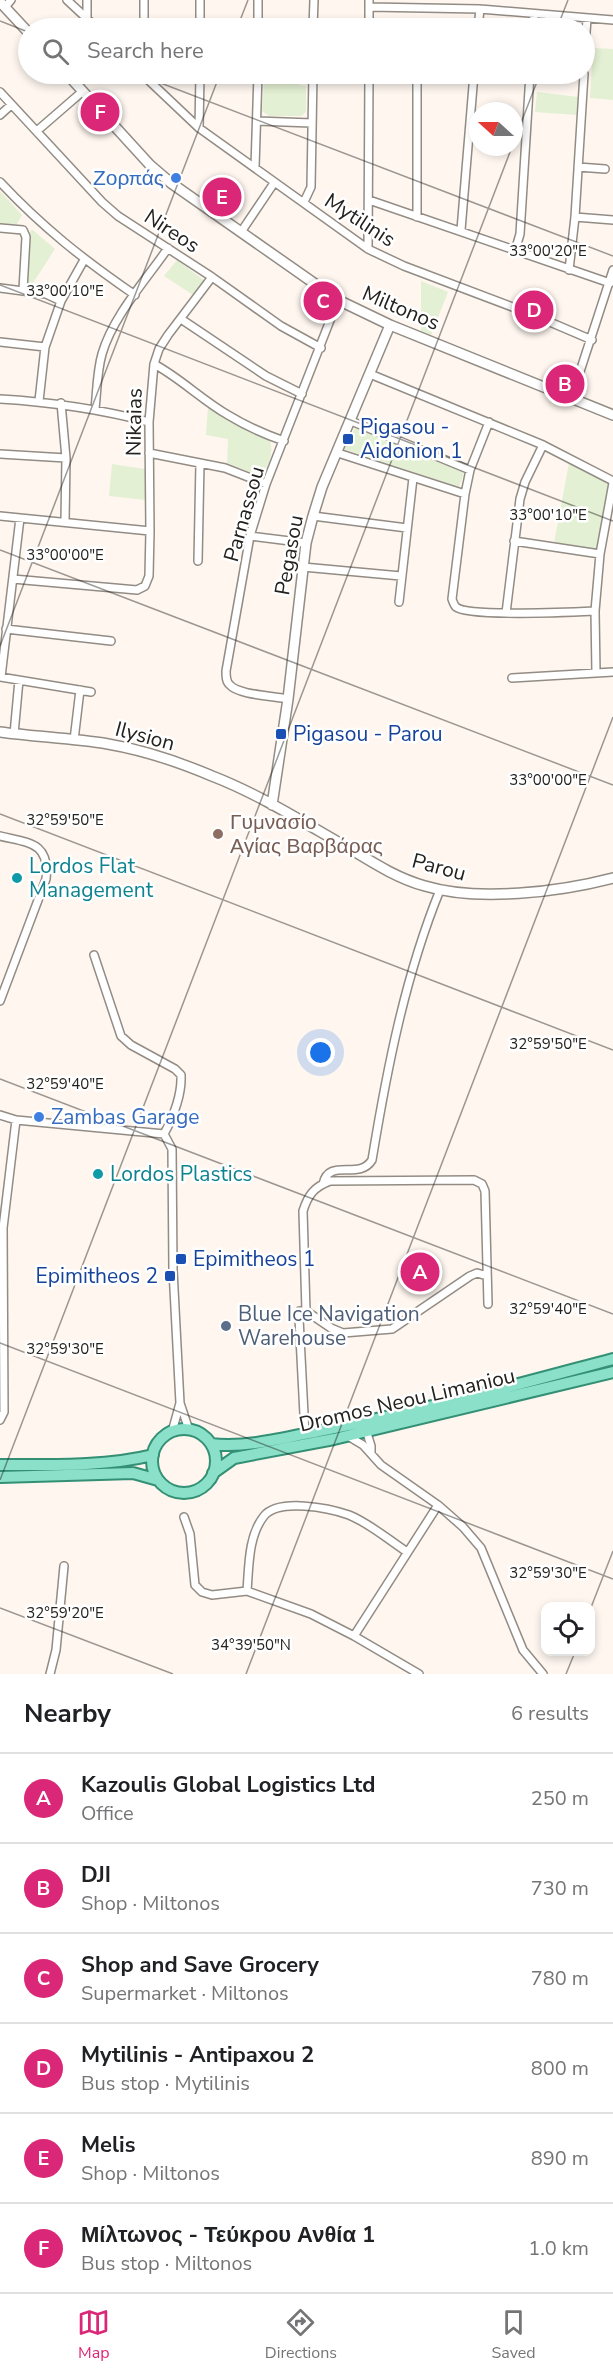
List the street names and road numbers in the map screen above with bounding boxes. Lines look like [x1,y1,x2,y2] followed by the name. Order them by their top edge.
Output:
[319,187,401,253] street label: Mytilinis
[139,203,205,259] street label: Nireos
[358,279,444,337] street label: Miltonos
[119,388,149,456] street label: Nikaias
[217,463,271,565] street label: Parnassou
[268,513,310,597] street label: Pegasou
[112,715,178,757] street label: Ilysion
[409,846,469,888] street label: Parou
[296,1362,518,1438] street label: Dromos Neou Limaniou

